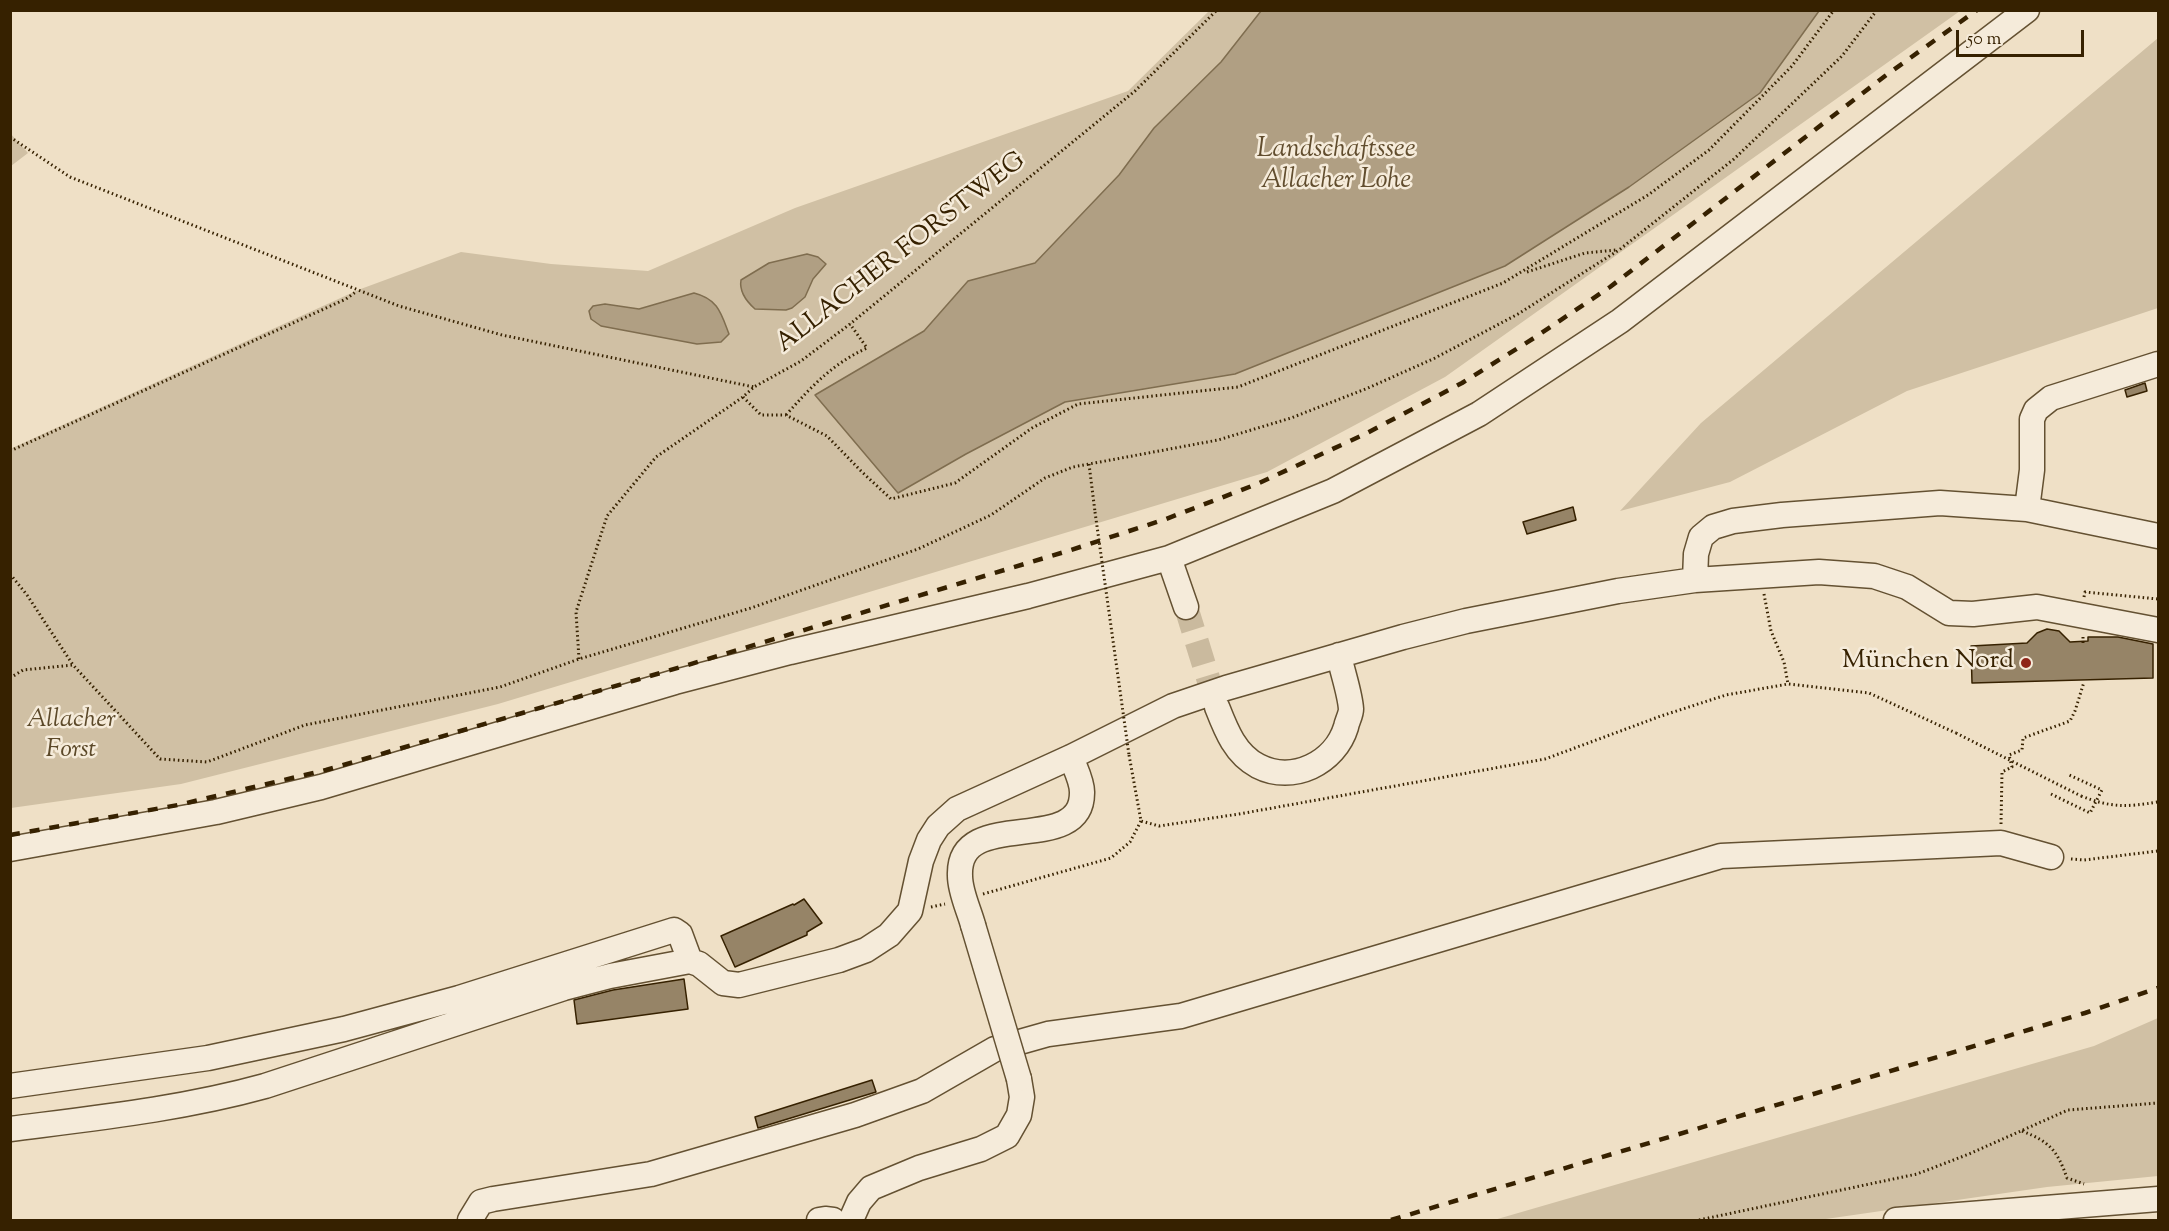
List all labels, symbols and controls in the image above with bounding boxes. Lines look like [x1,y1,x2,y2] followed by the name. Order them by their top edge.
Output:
[1959,18,2086,56] scale bar
[1967,27,2001,53] text: 50 m
[1256,135,1416,198] water label: Landschaftssee Allacher Lohe
[771,147,1033,361] street label: ALLACHER FORSTWEG
[1842,647,2014,679] place label: München Nord
[2019,656,2033,670] marker: München Nord
[26,706,116,768] park label: Allacher Forst

